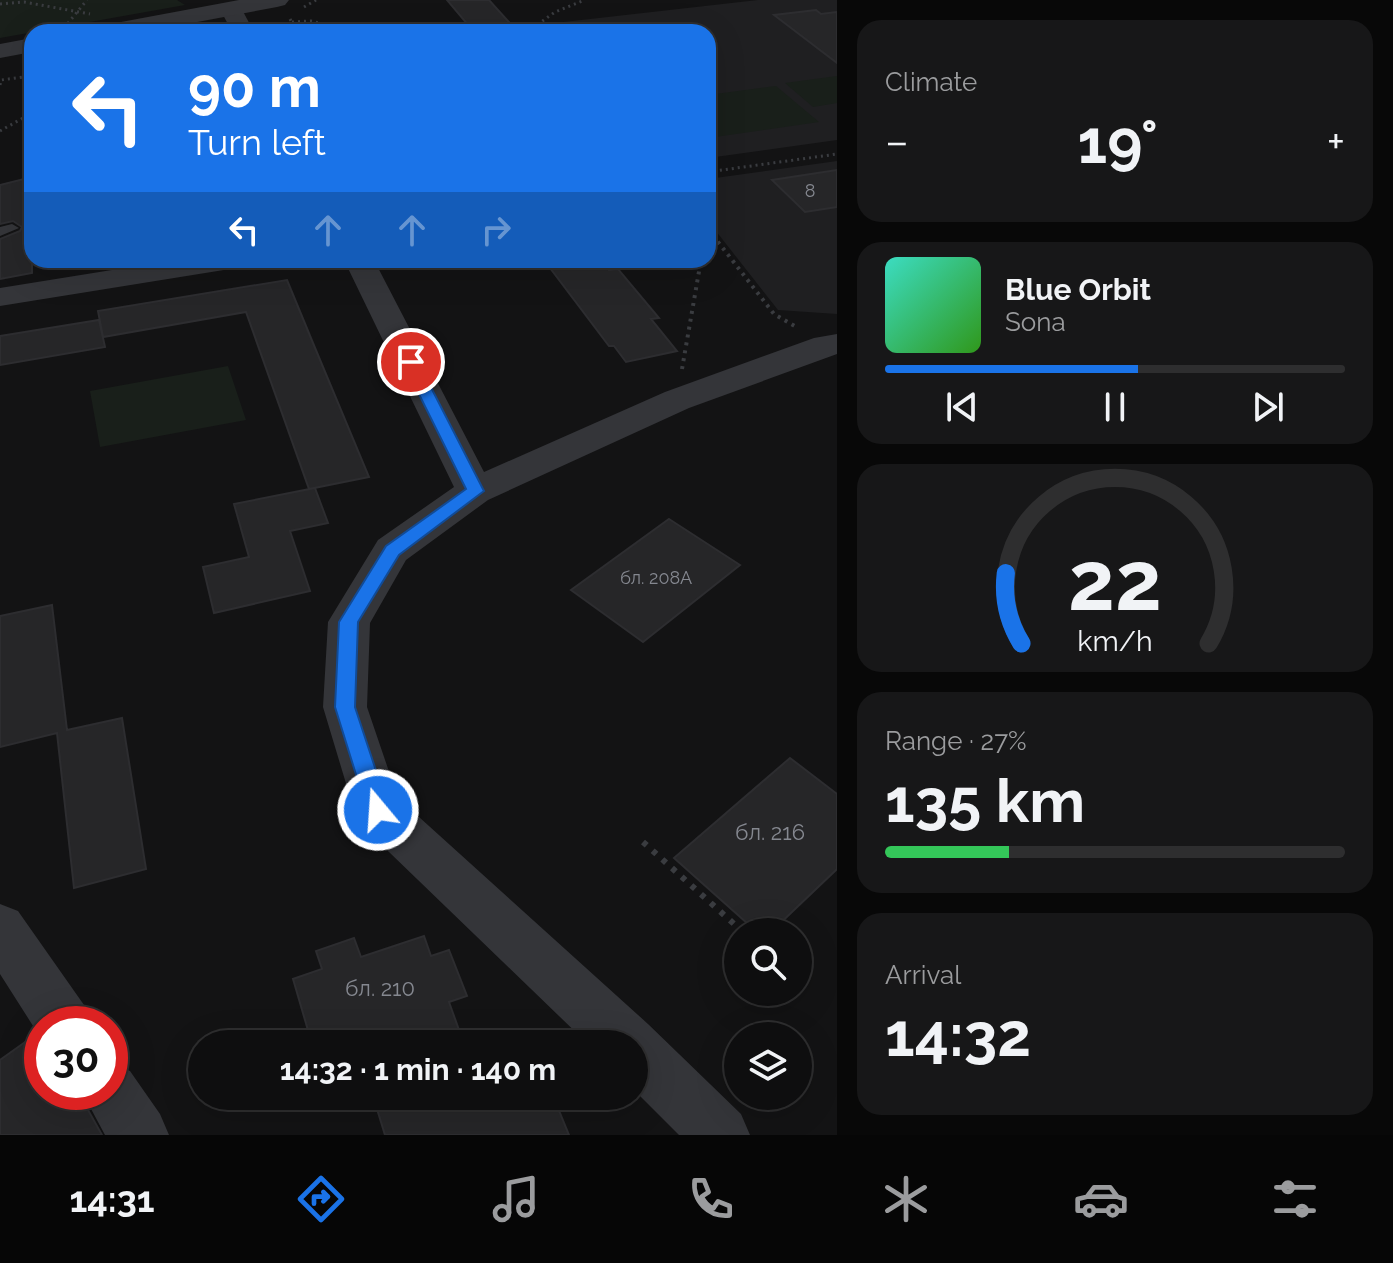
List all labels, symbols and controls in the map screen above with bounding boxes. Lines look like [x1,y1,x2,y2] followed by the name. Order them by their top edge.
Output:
[188,54,321,120] text: 90 m
[56,56,160,160] icon: left
[885,67,977,97] text: Climate
[1078,107,1158,177] text: 19°
[885,116,909,167] text: −
[1327,116,1345,167] text: +
[188,121,326,163] text: Turn left
[805,180,815,201] house number: 8
[222,208,266,252] icon: left
[306,208,350,252] icon: ahead
[390,208,434,252] icon: ahead
[474,208,518,252] icon: right
[1005,272,1151,307] text: Blue Orbit
[1005,307,1066,337] text: Sona
[377,328,445,396] pin
[389,340,433,384] icon: arrive
[940,385,984,429] icon: previous
[1093,385,1137,429] icon: pause
[1246,385,1290,429] icon: next
[1068,531,1162,628] text: 22
[620,567,692,588] house number: бл. 208А
[1077,624,1153,658] text: km/h
[885,726,1027,756] text: Range · 27%
[885,766,1085,836] text: 135 km
[336,768,420,852] position arrow
[735,819,805,845] house number: бл. 216
[724,918,812,1110] map controls
[724,918,812,1006] button: search
[885,960,961,990] text: Arrival
[345,975,415,1001] house number: бл. 210
[885,1000,1031,1070] text: 14:32
[24,1006,128,1110] speed limit sign: 30
[724,1022,812,1110] button: layers
[280,1052,556,1087] text: 14:32 · 1 min · 140 m
[293,1171,349,1227] icon: directions
[488,1171,544,1227] icon: music
[683,1171,739,1227] icon: phone
[878,1171,934,1227] icon: climate
[1073,1171,1129,1227] icon: car
[1267,1171,1323,1227] icon: filters
[69,1178,155,1220] text: 14:31

